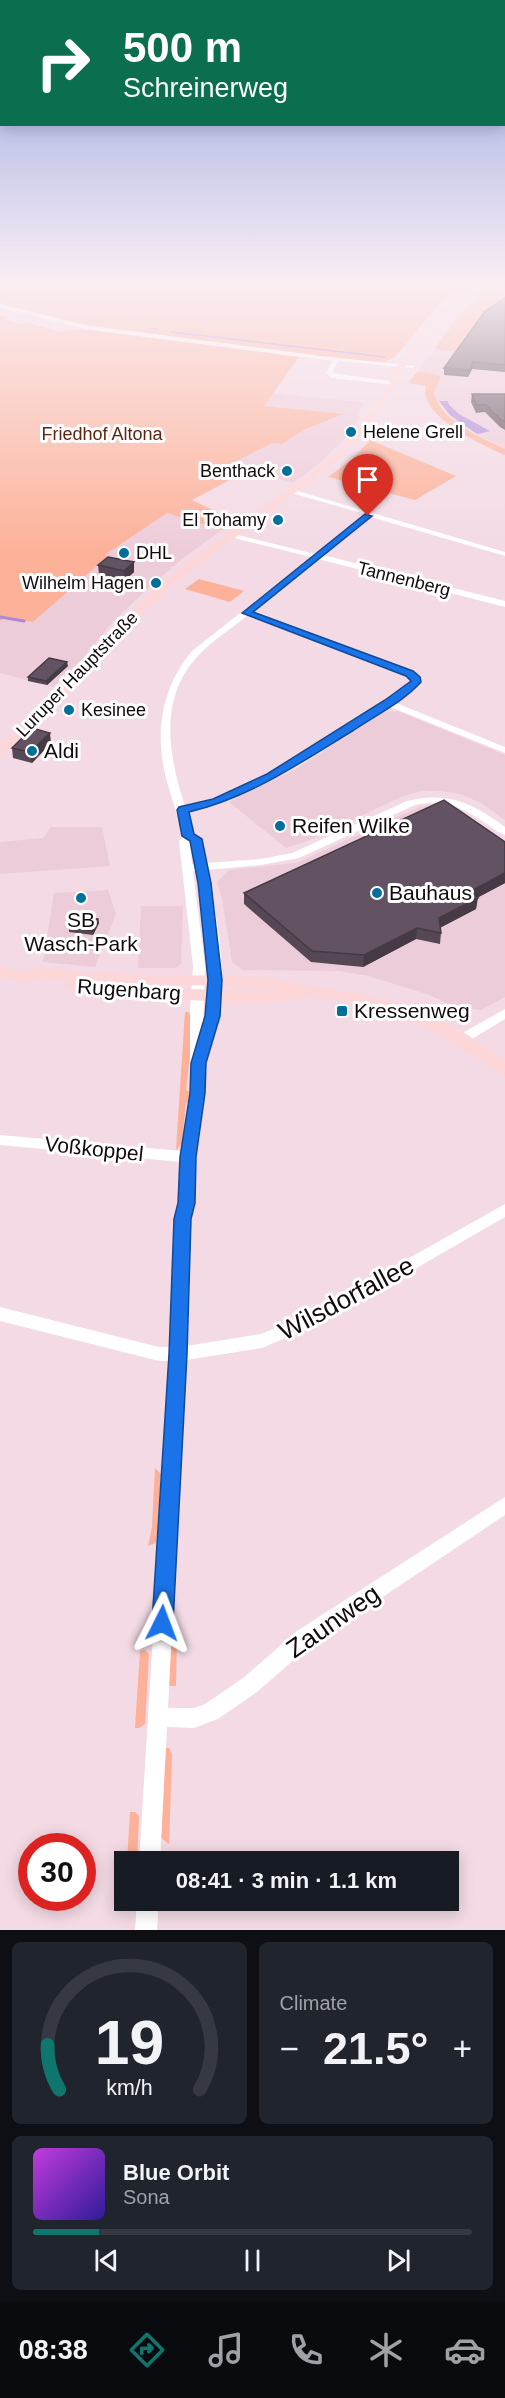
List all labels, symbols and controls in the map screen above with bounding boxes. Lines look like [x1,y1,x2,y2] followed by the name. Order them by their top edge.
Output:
[24,24,102,102] icon: right
[123,24,242,71] text: 500 m
[123,73,288,103] text: Schreinerweg
[363,422,463,442] place label: Helene Grell
[41,424,164,444] park label: Friedhof Altona
[344,425,358,439] marker: Helene Grell
[342,454,393,516] pin
[200,461,276,481] place label: Benthack
[351,463,384,496] icon: arrive
[280,464,294,478] marker: Benthack
[182,510,266,530] place label: El Tohamy
[271,513,285,527] marker: El Tohamy
[136,543,172,563] place label: DHL
[117,546,131,560] marker: DHL
[355,558,453,600] street label: Tannenberg
[22,573,144,593] place label: Wilhelm Hagen
[149,576,163,590] marker: Wilhelm Hagen
[12,607,142,741] street label: Luruper Hauptstraße
[81,700,146,720] place label: Kesinee
[62,703,76,717] marker: Kesinee
[44,739,79,762] place label: Aldi
[25,744,39,758] marker: Aldi
[292,814,410,837] place label: Reifen Wilke
[273,819,287,833] marker: Reifen Wilke
[389,881,472,904] place label: Bauhaus
[370,886,384,900] marker: Bauhaus
[74,891,88,905] marker: SB Wasch-Park
[24,908,138,955] place label: SB Wasch-Park
[76,974,182,1005] street label: Rugenbarg
[354,999,470,1022] place label: Kressenweg
[335,1004,349,1018] marker: Kressenweg
[43,1132,145,1165] street label: Voßkoppel
[273,1250,419,1346] street label: Wilsdorfallee
[281,1578,385,1664] street label: Zaunweg
[130,1591,194,1655] position arrow
[18,1833,96,1911] speed limit sign: 30
[176,1868,397,1893] text: 08:41 · 3 min · 1.1 km
[280,1992,347,2014] text: Climate
[95,2008,164,2077] text: 19
[323,2023,429,2074] text: 21.5°
[280,2030,299,2067] text: −
[453,2030,472,2067] text: +
[106,2076,152,2100] text: km/h
[123,2160,229,2185] text: Blue Orbit
[123,2186,170,2208] text: Sona
[90,2244,123,2277] icon: previous
[236,2244,269,2277] icon: pause
[382,2244,415,2277] icon: next
[126,2329,168,2371] icon: directions
[205,2329,247,2371] icon: music
[285,2329,327,2371] icon: phone
[365,2329,407,2371] icon: climate
[444,2329,486,2371] icon: car
[19,2335,88,2365] text: 08:38

